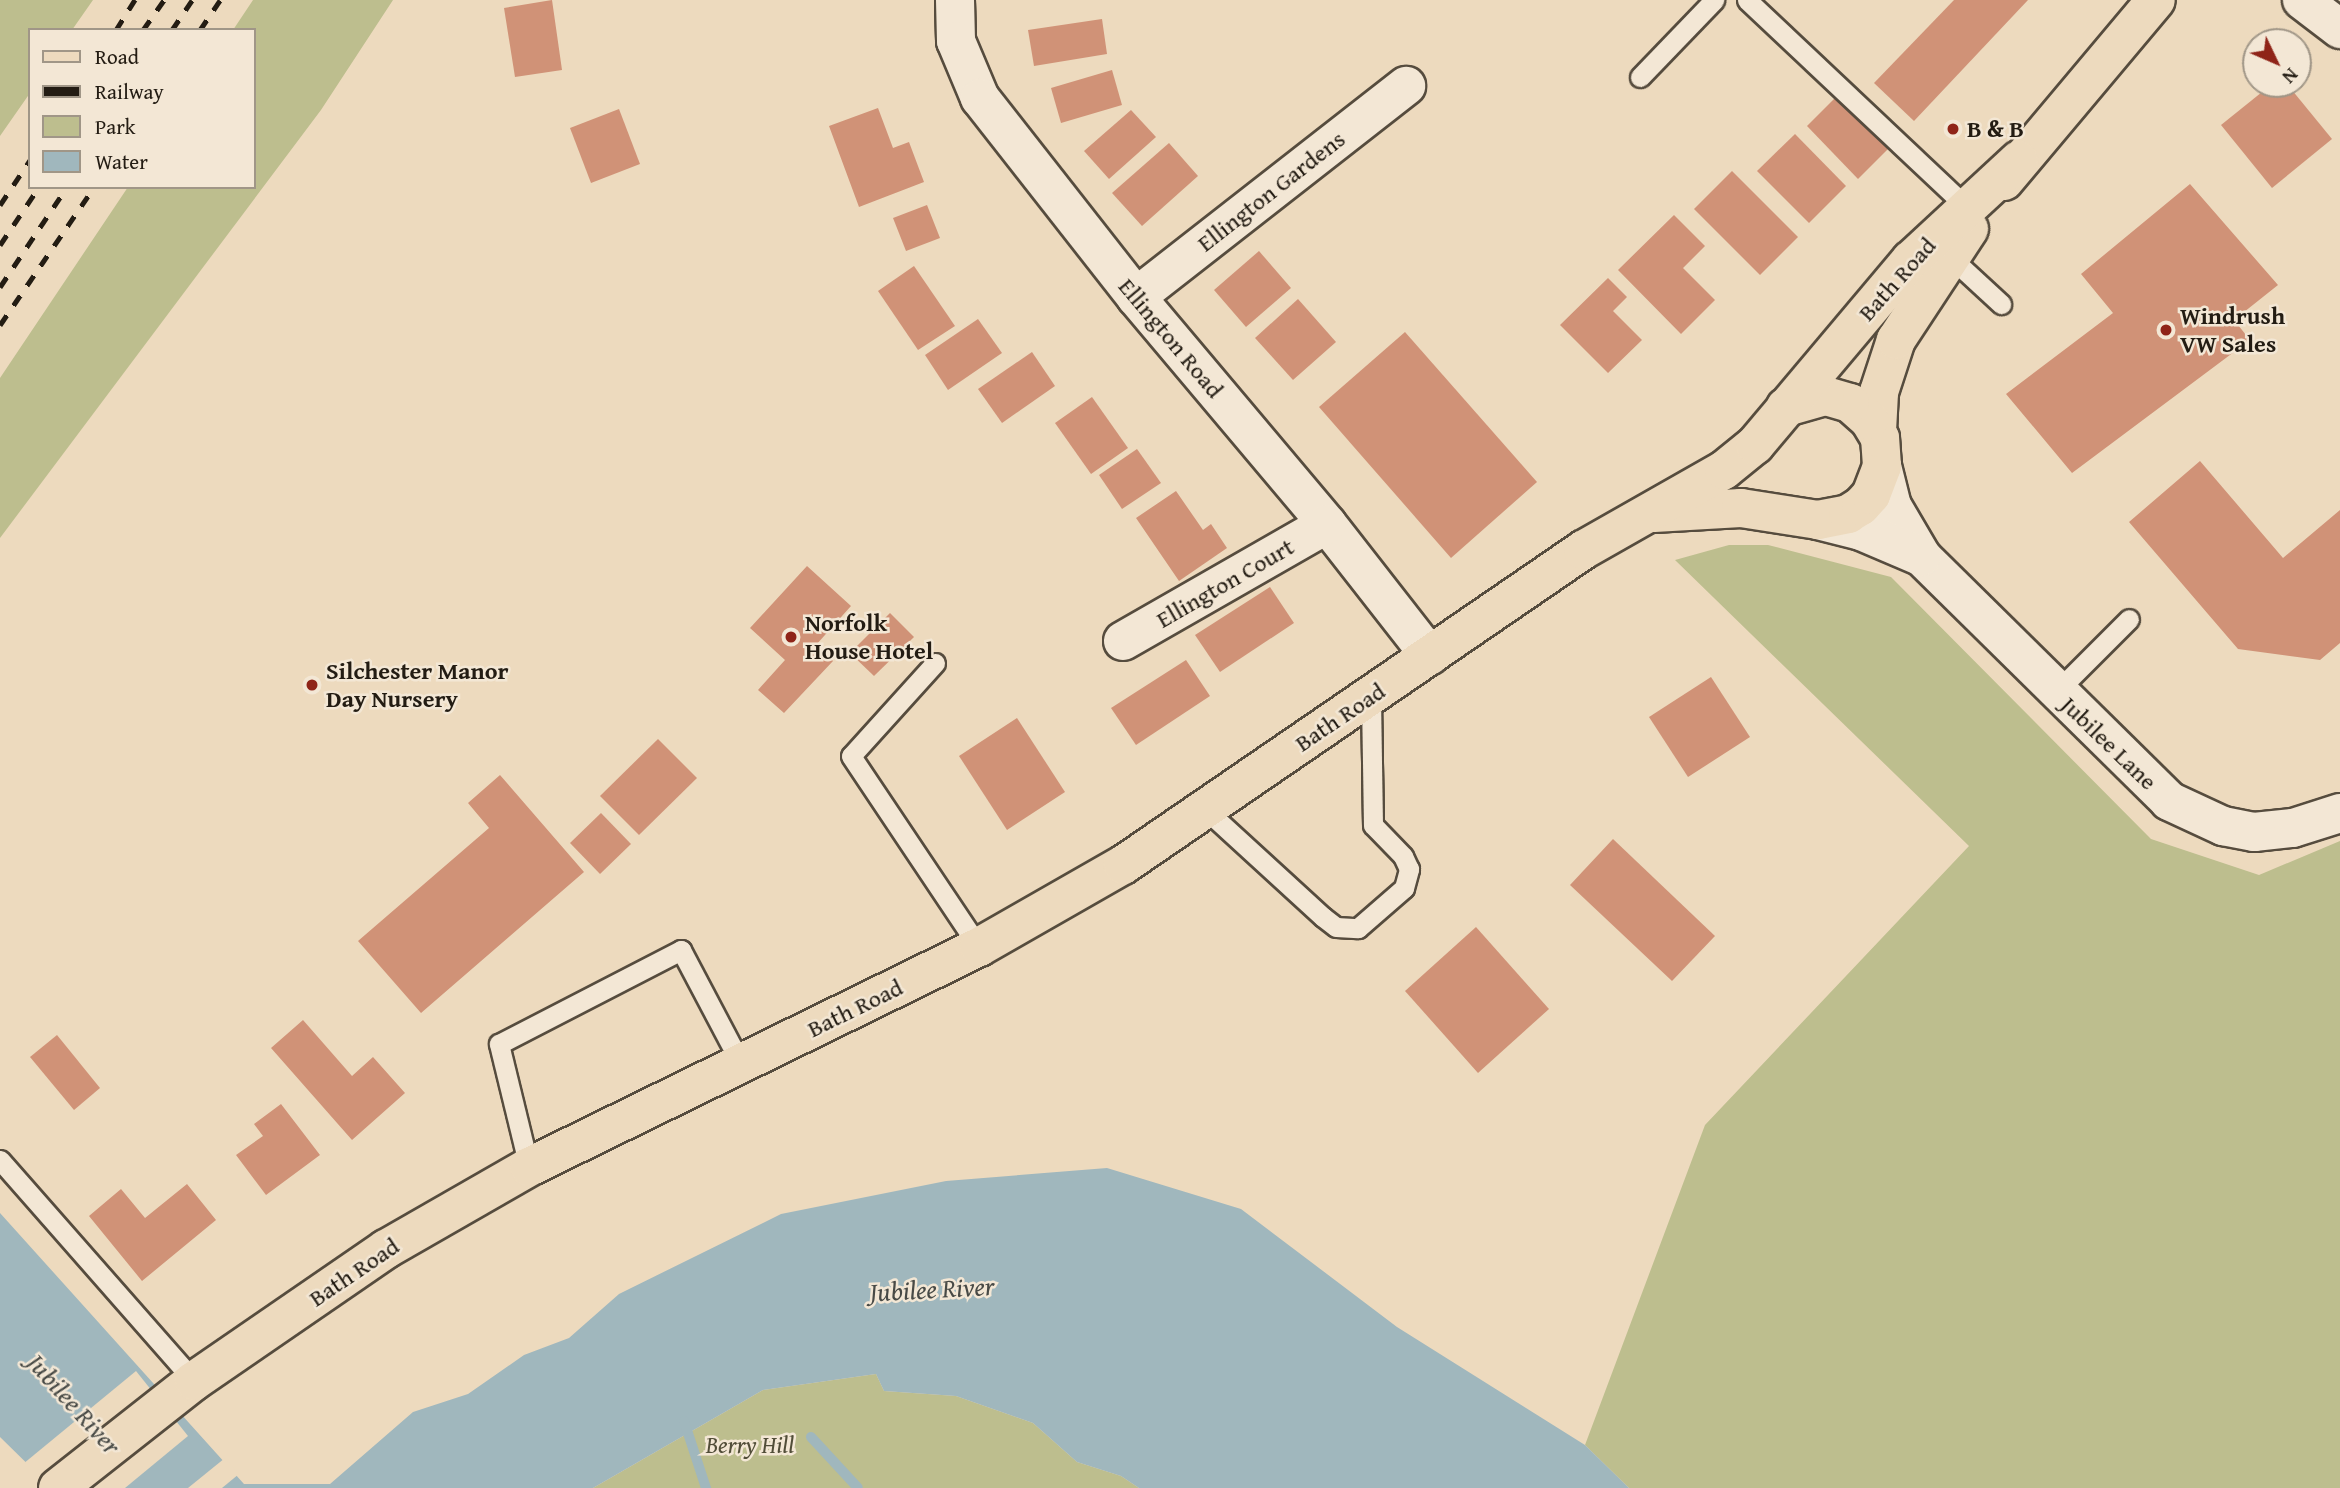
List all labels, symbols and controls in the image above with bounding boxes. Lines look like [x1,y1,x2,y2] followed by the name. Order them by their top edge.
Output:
[28,28,256,189] legend
[2242,28,2312,98] north arrow
[95,41,139,72] text: Road
[2276,62,2305,90] text: N
[95,76,164,107] text: Railway
[95,111,136,142] text: Park
[1967,115,2024,143] place label: B & B
[1945,121,1961,137] marker: B & B
[1191,124,1351,258] street label: Ellington Gardens
[95,146,148,177] text: Water
[1852,231,1942,327] street label: Bath Road
[1113,272,1229,404] street label: Ellington Road
[2180,302,2285,358] place label: Windrush VW Sales
[2158,322,2174,338] marker: Windrush VW Sales
[1151,532,1299,634] street label: Ellington Court
[805,609,933,665] place label: Norfolk House Hotel
[783,629,799,645] marker: Norfolk House Hotel
[326,657,509,713] place label: Silchester Manor Day Nursery
[1290,676,1390,758] street label: Bath Road
[304,677,320,693] marker: Silchester Manor Day Nursery
[2055,690,2163,796] street label: Jubilee Lane
[803,973,907,1043] street label: Bath Road
[304,1231,404,1313] street label: Bath Road
[869,1270,995,1308] water label: Jubilee River
[21,1347,127,1461] water label: Jubilee River
[706,1431,794,1459] park label: Berry Hill

